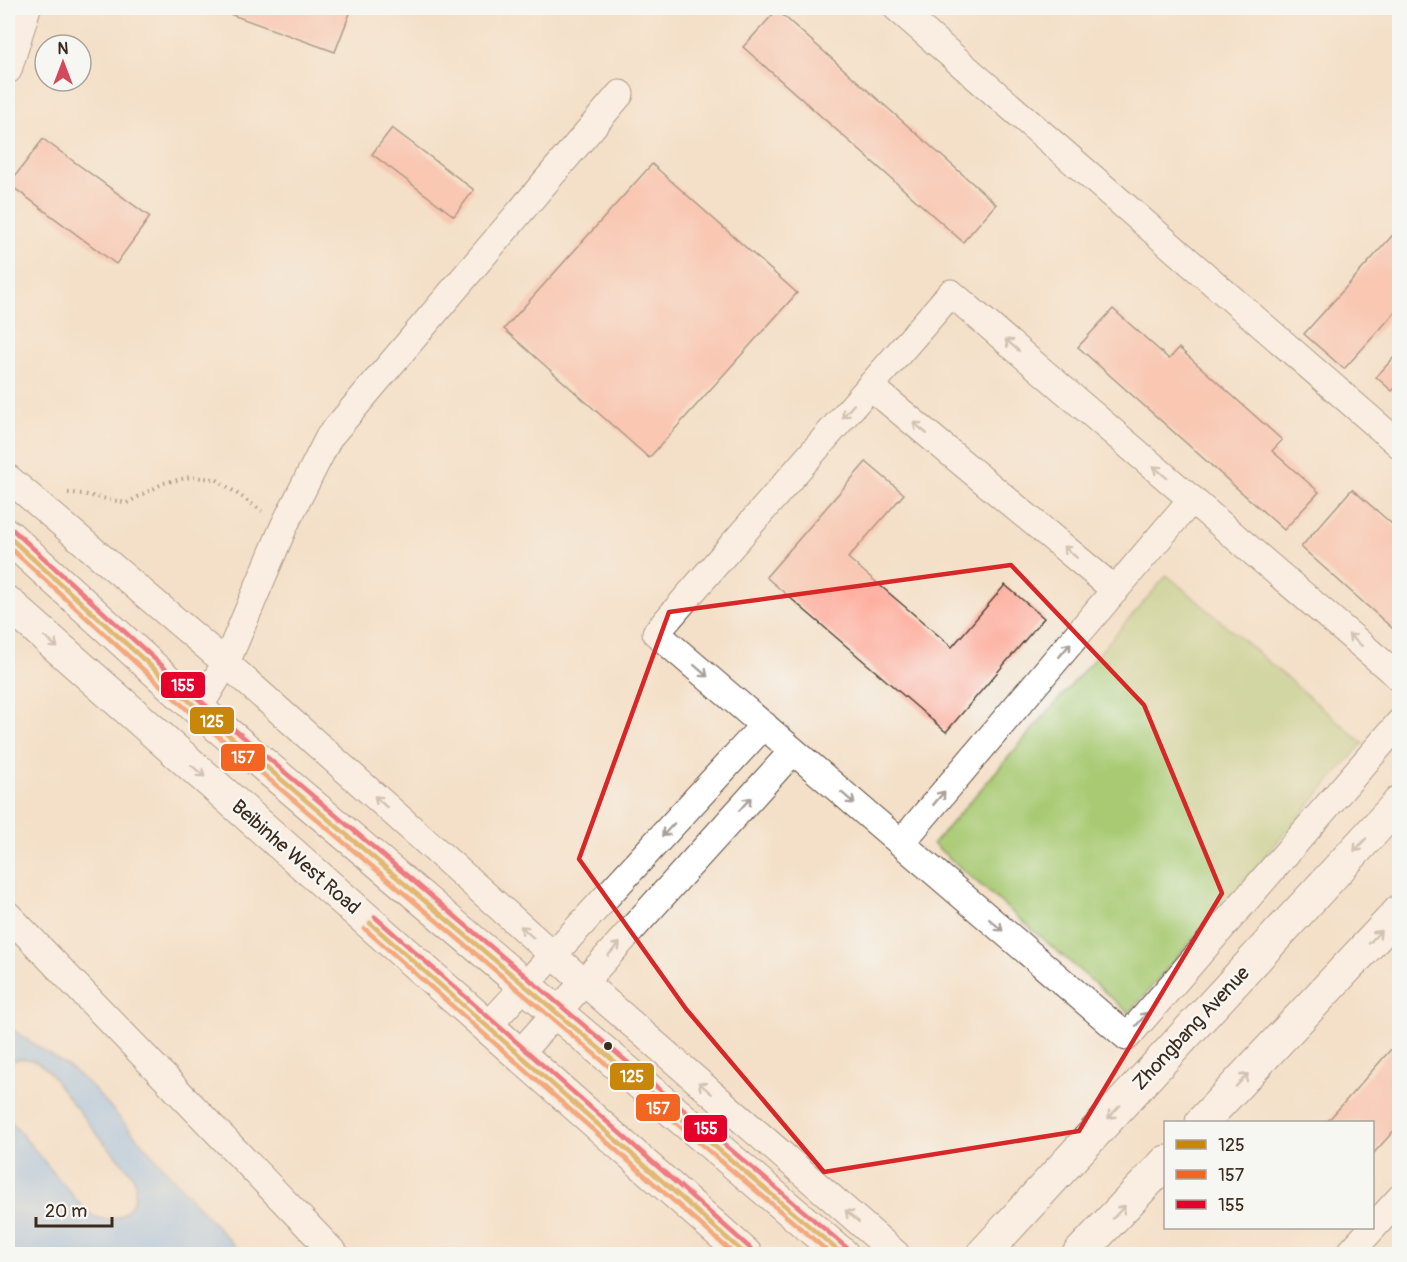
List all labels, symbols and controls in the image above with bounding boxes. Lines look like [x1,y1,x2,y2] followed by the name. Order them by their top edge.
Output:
[33,33,93,93] north arrow
[58,39,69,59] text: N
[1005,338,1020,352] one-way arrow
[841,403,855,418] one-way arrow
[912,421,928,434] one-way arrow
[1153,465,1168,479] one-way arrow
[1062,546,1078,559] one-way arrow
[1348,633,1363,647] one-way arrow
[43,635,58,649] one-way arrow
[1058,642,1071,658] one-way arrow
[693,664,708,678] one-way arrow
[160,671,206,699] line badge: 155
[171,676,195,696] text: 155
[189,706,235,735] line badge: 125
[200,712,224,732] text: 125
[220,743,266,772] line badge: 157
[231,748,255,768] text: 157
[190,764,205,778] one-way arrow
[932,790,945,806] one-way arrow
[841,791,856,805] one-way arrow
[226,794,366,920] street label: Beibinhe West Road
[374,795,389,809] one-way arrow
[738,797,752,812] one-way arrow
[661,823,675,838] one-way arrow
[1353,837,1367,852] one-way arrow
[988,918,1003,932] one-way arrow
[519,925,534,939] one-way arrow
[1368,930,1382,945] one-way arrow
[607,941,621,956] one-way arrow
[1127,961,1255,1095] street label: Zhongbang Avenue
[1135,1012,1149,1027] one-way arrow
[602,1040,614,1052] unlabelled marker
[609,1062,655,1091] line badge: 125
[620,1067,644,1087] text: 125
[1235,1072,1249,1087] one-way arrow
[698,1081,713,1095] one-way arrow
[635,1093,681,1122] line badge: 157
[646,1099,670,1119] text: 157
[1107,1105,1121,1120] one-way arrow
[683,1114,728,1143] line badge: 155
[694,1119,718,1139] text: 155
[1164,1121,1374,1229] legend
[1218,1134,1245,1157] text: 125
[1218,1164,1245,1187] text: 157
[36,1190,112,1228] scale bar
[1218,1194,1245,1217] text: 155
[45,1200,87,1223] text: 20 m
[1112,1204,1126,1219] one-way arrow
[845,1209,860,1223] one-way arrow

